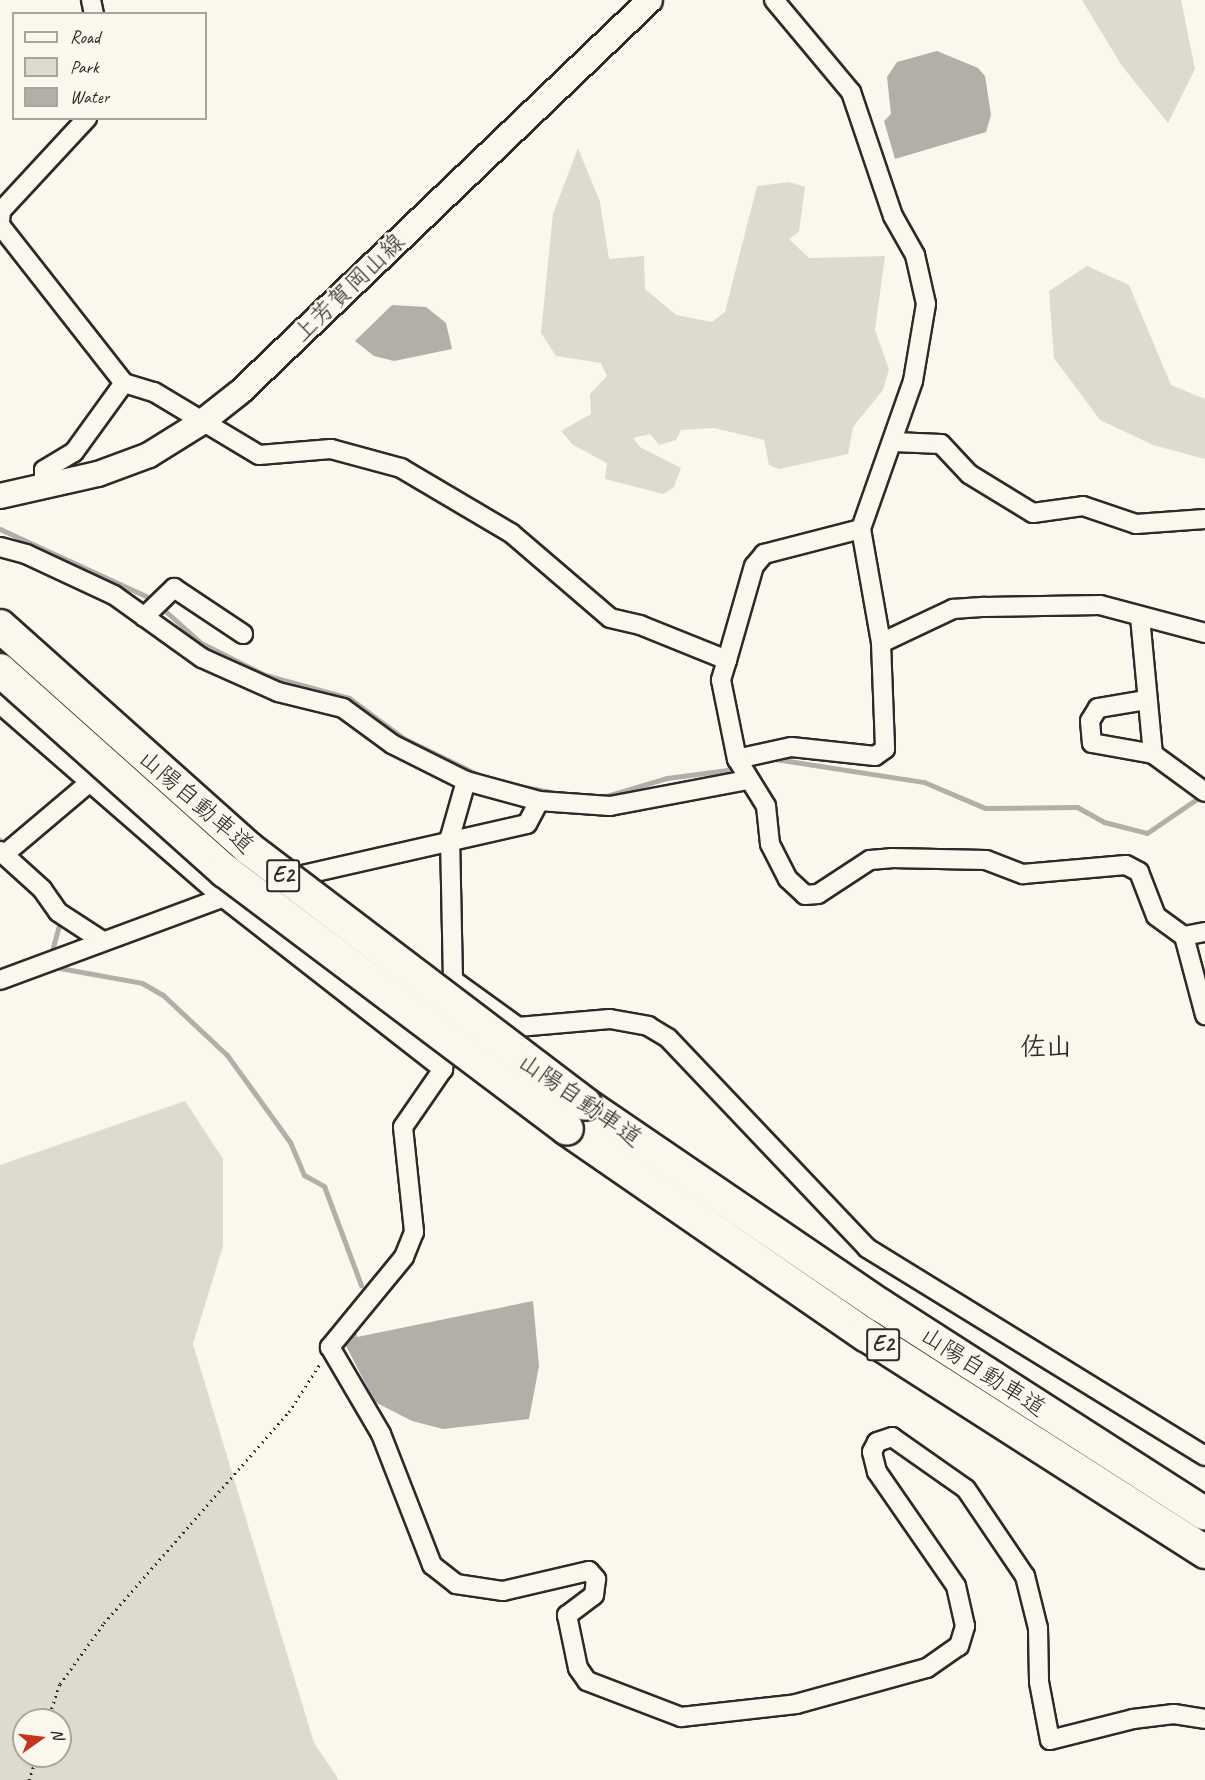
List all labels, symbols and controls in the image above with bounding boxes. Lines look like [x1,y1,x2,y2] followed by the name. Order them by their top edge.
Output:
[12,12,207,120] legend
[70,26,100,48] text: Road
[70,56,99,78] text: Park
[70,86,109,108] text: Water
[287,228,411,348] street label: 上芳賀岡山線
[132,744,260,860] street label: 山陽自動車道
[265,857,301,895] road number: E2
[1020,1031,1072,1063] district label: 佐山
[513,1047,647,1153] street label: 山陽自動車道
[915,1321,1051,1423] street label: 山陽自動車道
[865,1326,901,1364] road number: E2
[12,1708,72,1768] north arrow
[47,1727,68,1741] text: N

